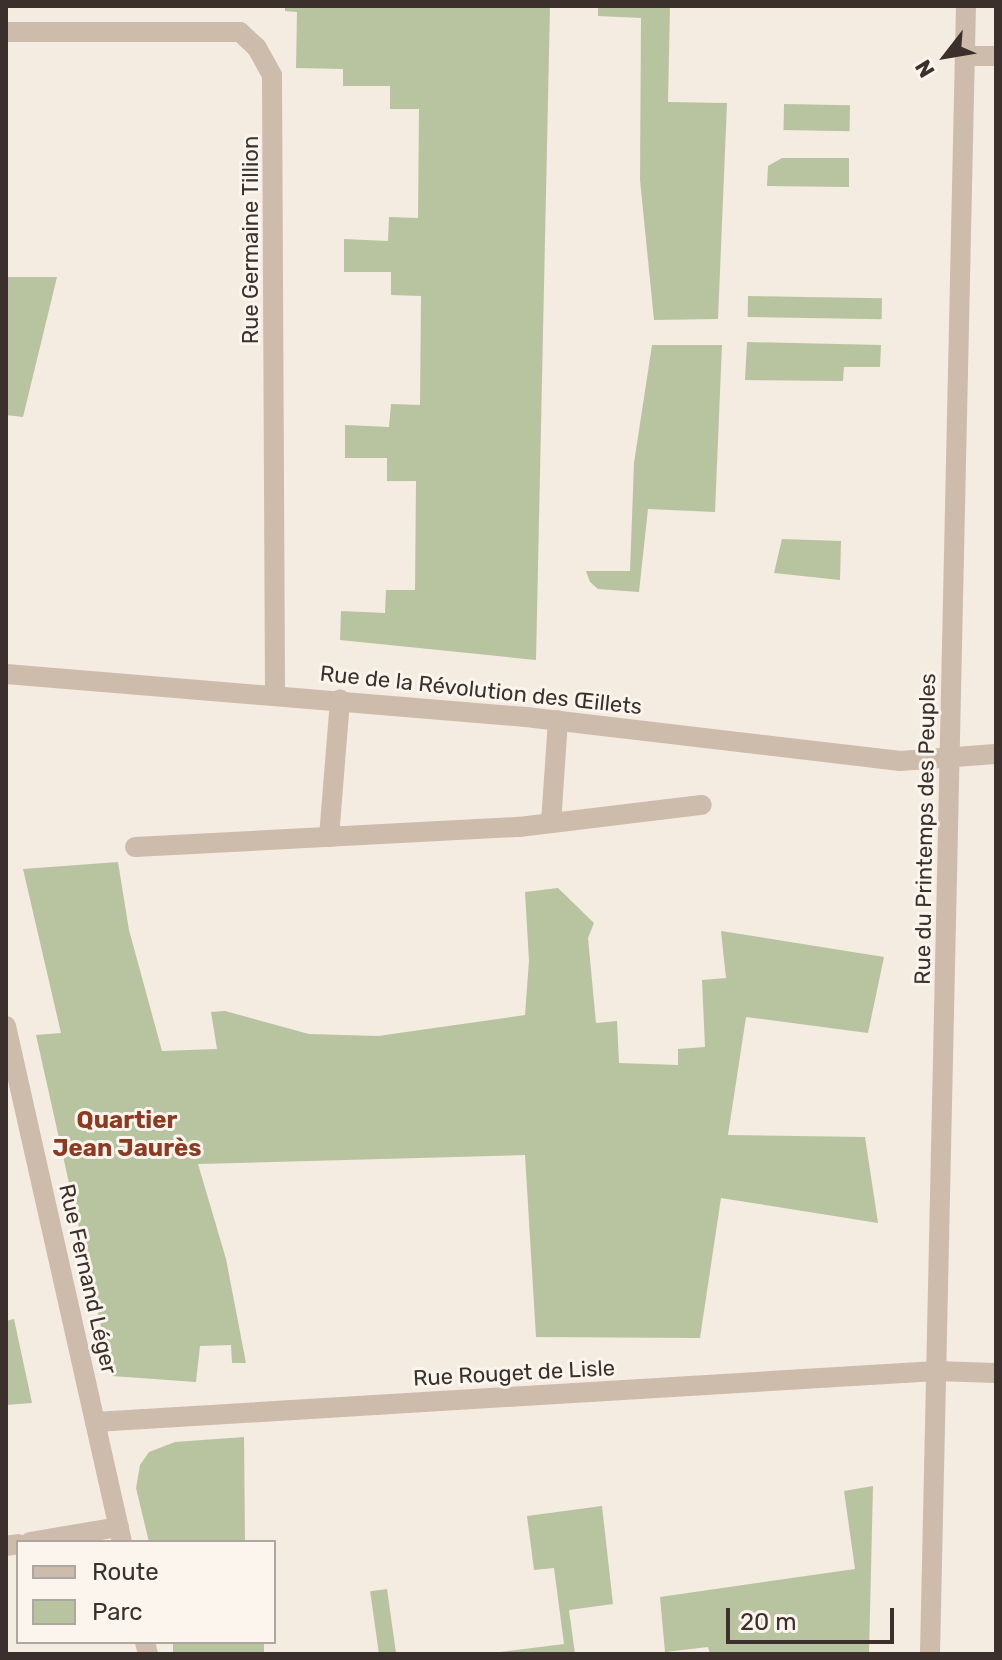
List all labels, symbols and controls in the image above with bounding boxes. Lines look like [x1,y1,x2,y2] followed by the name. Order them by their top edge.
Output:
[906,16,986,96] north arrow
[909,55,941,82] text: N
[238,135,264,345] street label: Rue Germaine Tillion
[319,660,643,720] street label: Rue de la Révolution des Œillets
[909,673,941,985] street label: Rue du Printemps des Peuples
[53,1107,201,1163] district label: Quartier Jean Jaurès
[53,1181,123,1377] street label: Rue Fernand Léger
[412,1355,616,1391] street label: Rue Rouget de Lisle
[16,1540,276,1644] legend
[92,1558,159,1586] text: Route
[730,1592,898,1642] scale bar
[92,1598,143,1626] text: Parc
[740,1608,797,1636] text: 20 m

